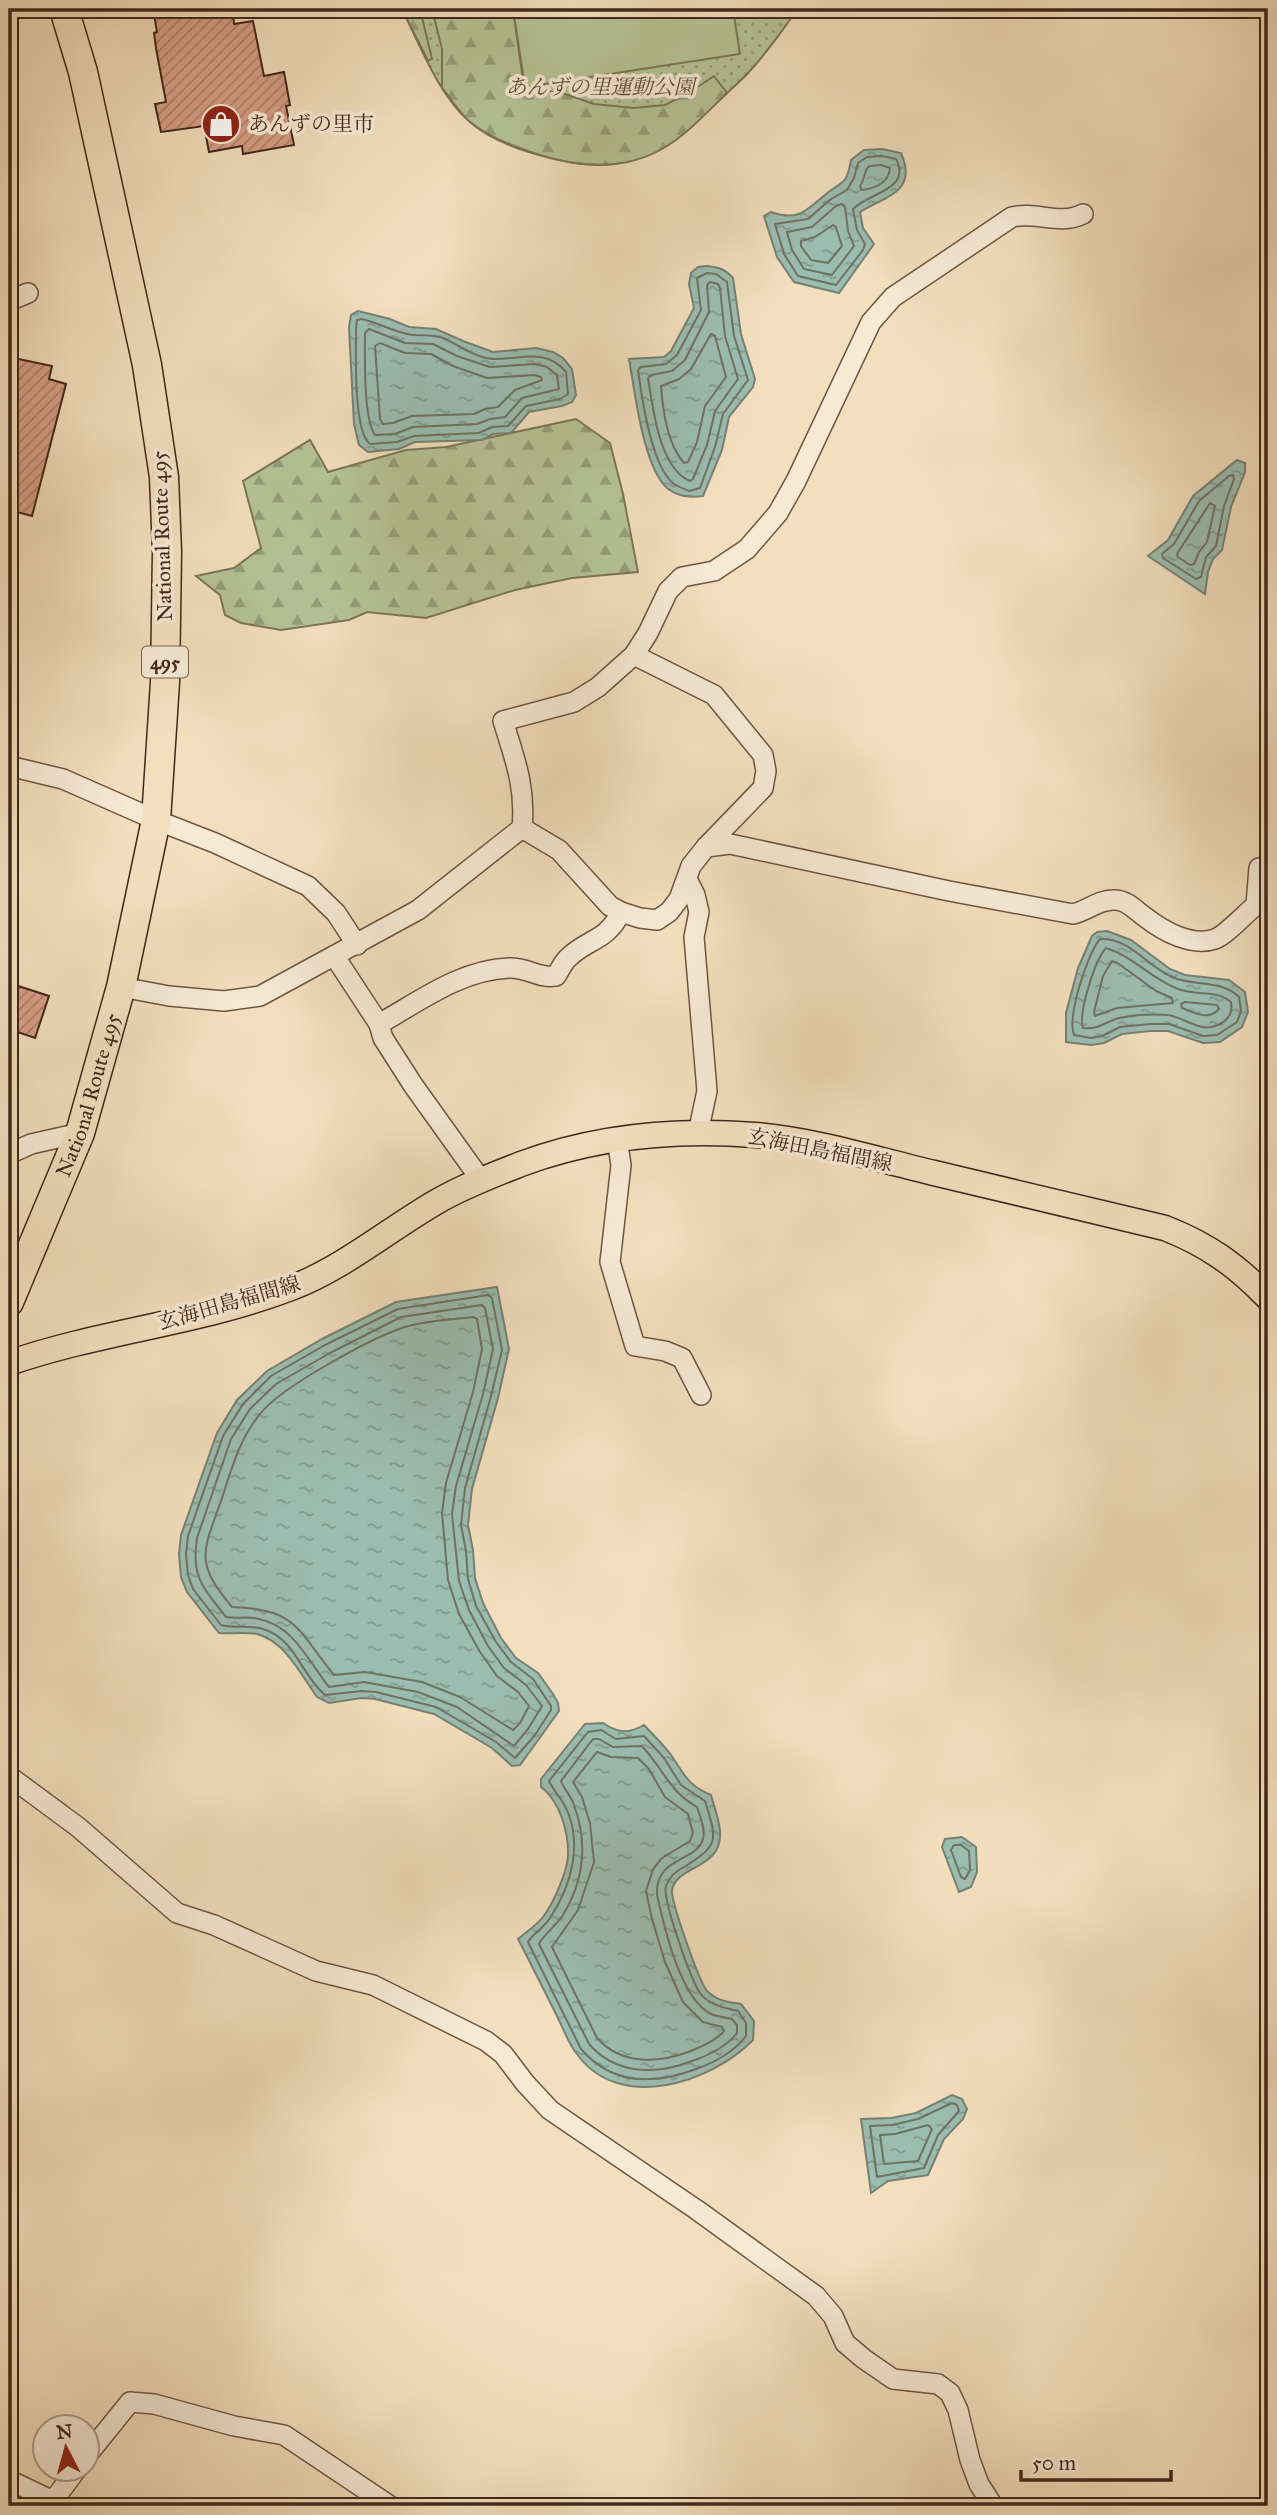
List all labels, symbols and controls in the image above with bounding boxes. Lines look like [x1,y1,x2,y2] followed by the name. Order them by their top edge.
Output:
[506,74,697,100] park label: あんずの里運動公園
[200,103,242,145] shop icon: あんずの里市
[248,111,374,137] place label: あんずの里市
[146,450,178,622] street label: National Route 495
[142,646,188,678] road number: 495
[50,1010,126,1181] street label: National Route 495
[745,1123,895,1177] street label: 玄海田島福間線
[155,1270,303,1336] street label: 玄海田島福間線
[32,2414,102,2484] north arrow
[55,2419,73,2444] text: N
[1021,2438,1172,2482] scale bar
[1032,2450,1077,2476] text: 50 m

